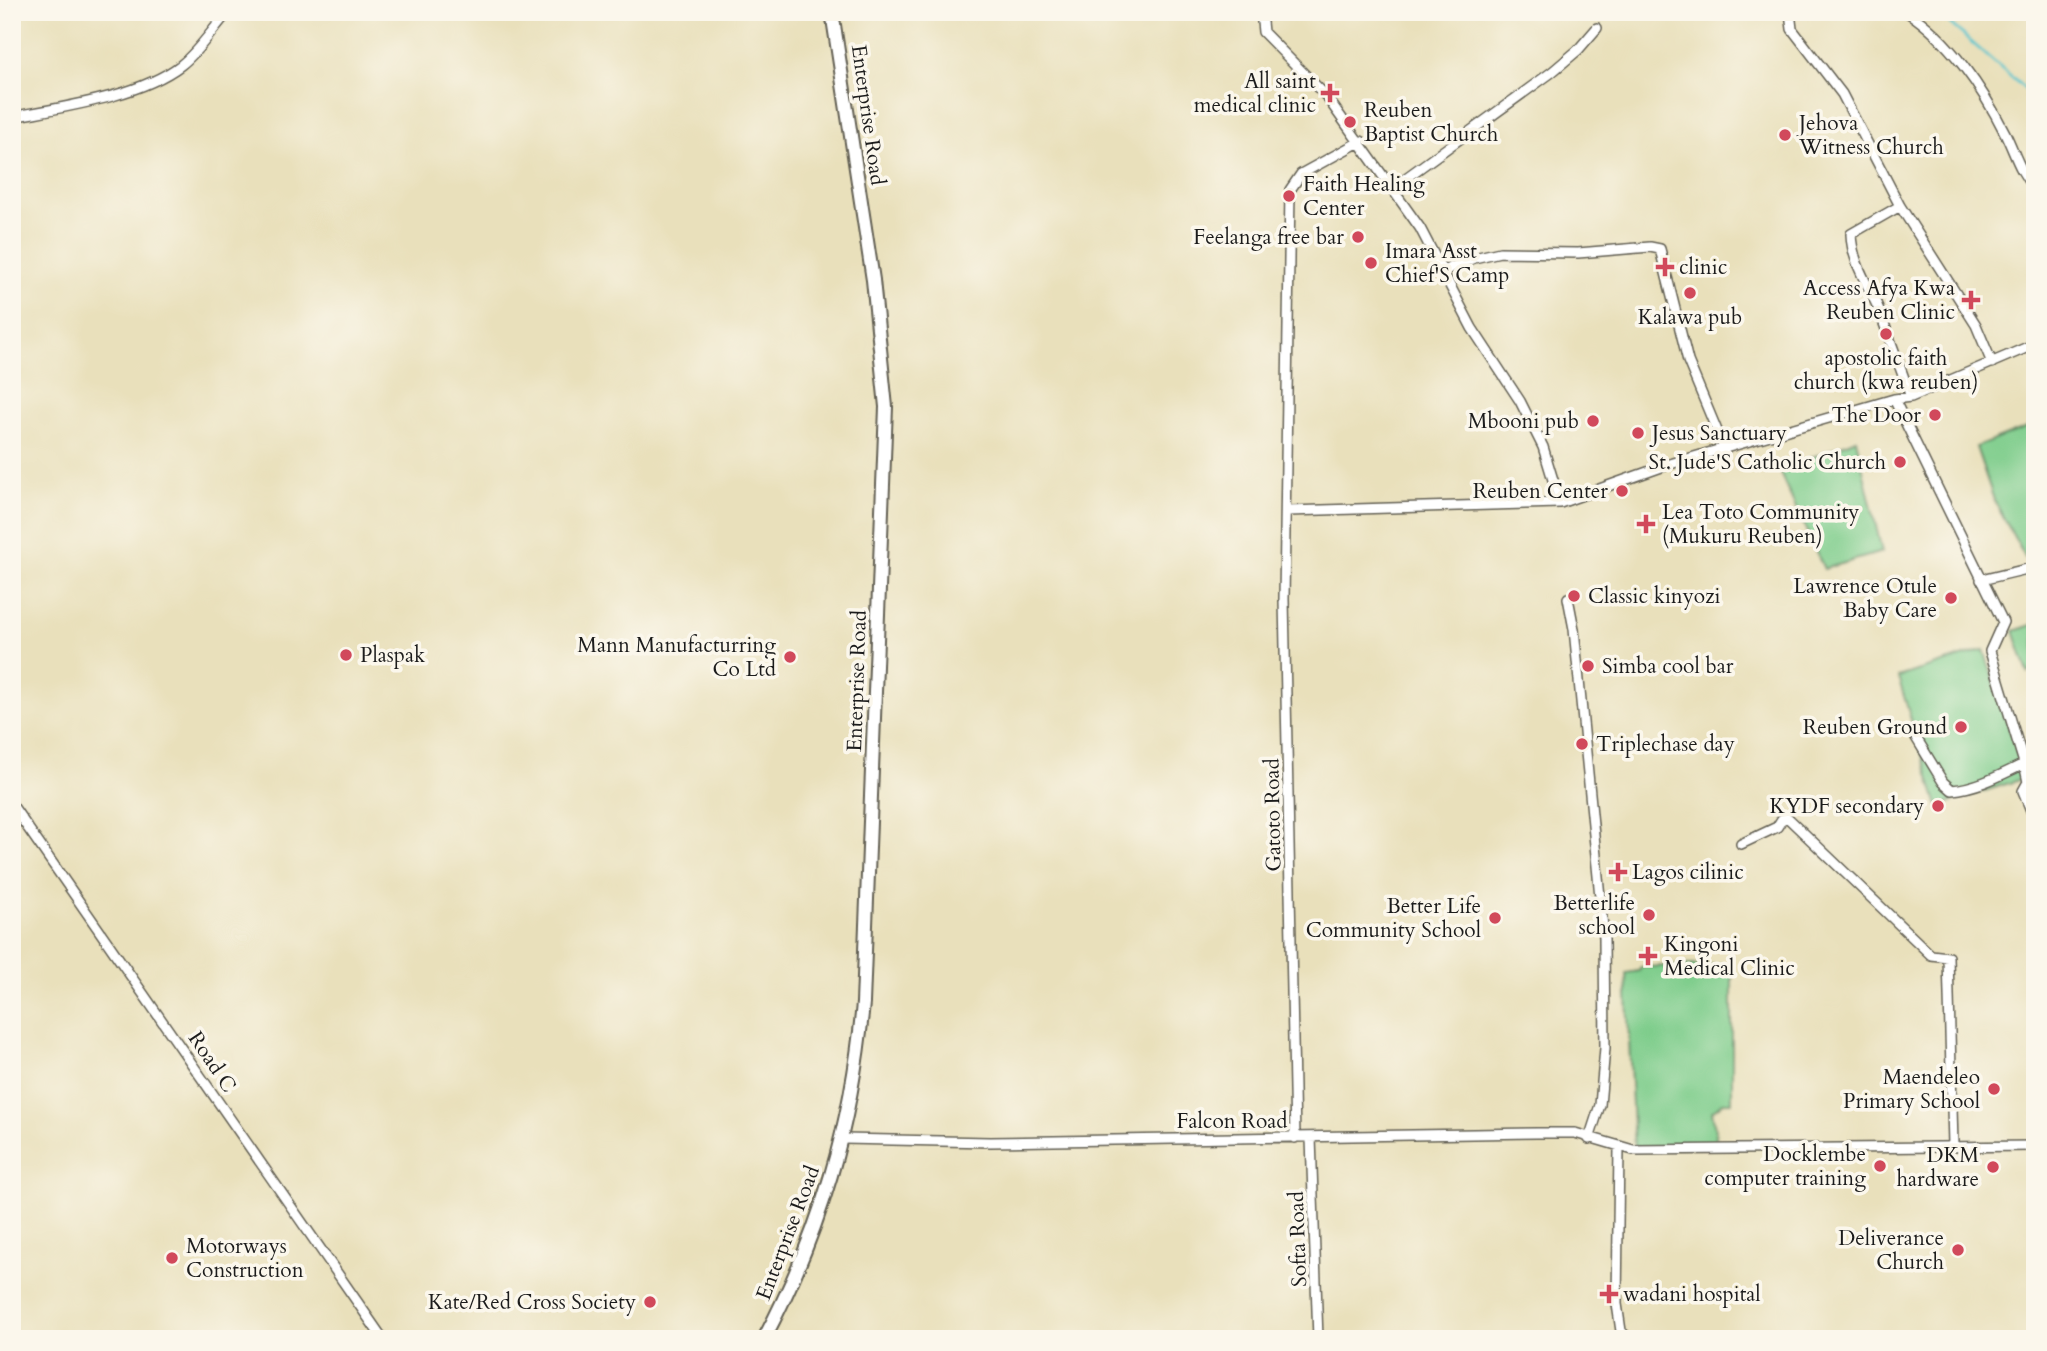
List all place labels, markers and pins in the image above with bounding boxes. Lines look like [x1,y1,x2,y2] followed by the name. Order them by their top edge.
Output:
[1194,67,1316,120] place label: All saint medical clinic
[1322,85,1338,101] marker: All saint medical clinic
[1364,96,1499,149] place label: Reuben Baptist Church
[1796,109,1944,162] place label: Jehova Witness Church
[1342,114,1358,130] marker: Reuben Baptist Church
[1777,127,1793,143] marker: Jehova Witness Church
[1303,170,1425,223] place label: Faith Healing Center
[1281,188,1297,204] marker: Faith Healing Center
[1193,223,1344,252] place label: Feelanga free bar
[1350,229,1366,245] marker: Feelanga free bar
[1385,237,1509,290] place label: Imara Asst Chief'S Camp
[1679,253,1727,282] place label: clinic
[1363,255,1379,271] marker: Imara Asst Chief'S Camp
[1657,259,1673,275] marker: clinic
[1803,274,1955,327] place label: Access Afya Kwa Reuben Clinic
[1682,285,1698,301] marker: Kalawa pub
[1961,290,1981,310] marker: Access Afya Kwa Reuben Clinic
[1638,303,1742,332] place label: Kalawa pub
[1878,326,1894,342] marker: apostolic faith church (kwa reuben)
[1794,344,1978,397] place label: apostolic faith church (kwa reuben)
[1831,401,1921,430] place label: The Door
[1468,407,1579,436] place label: Mbooni pub
[1927,407,1943,423] marker: The Door
[1585,413,1601,429] marker: Mbooni pub
[1649,419,1787,448] place label: Jesus Sanctuary
[1630,425,1646,441] marker: Jesus Sanctuary
[1649,448,1886,477] place label: St. Jude'S Catholic Church
[1892,454,1908,470] marker: St. Jude'S Catholic Church
[1473,477,1608,506] place label: Reuben Center
[1614,483,1630,499] marker: Reuben Center
[1662,498,1859,551] place label: Lea Toto Community (Mukuru Reuben)
[1636,514,1656,534] marker: Lea Toto Community (Mukuru Reuben)
[1793,572,1937,625] place label: Lawrence Otule Baby Care
[1588,582,1721,611] place label: Classic kinyozi
[1566,588,1582,604] marker: Classic kinyozi
[1943,590,1959,606] marker: Lawrence Otule Baby Care
[577,631,776,684] place label: Mann Manufacturring Co Ltd
[360,641,426,670] place label: Plaspak
[338,647,354,663] marker: Plaspak
[782,649,798,665] marker: Mann Manufacturring Co Ltd
[1602,652,1734,681] place label: Simba cool bar
[1580,658,1596,674] marker: Simba cool bar
[1803,713,1947,742] place label: Reuben Ground
[1953,719,1969,735] marker: Reuben Ground
[1596,730,1735,759] place label: Triplechase day
[1574,736,1590,752] marker: Triplechase day
[1770,792,1924,821] place label: KYDF secondary
[1930,798,1946,814] marker: KYDF secondary
[1632,858,1744,887] place label: Lagos cilinic
[1610,864,1626,880] marker: Lagos cilinic
[1554,889,1635,942] place label: Betterlife school
[1306,892,1481,945] place label: Better Life Community School
[1641,907,1657,923] marker: Betterlife school
[1487,910,1503,926] marker: Better Life Community School
[1664,930,1795,983] place label: Kingoni Medical Clinic
[1638,946,1658,966] marker: Kingoni Medical Clinic
[1843,1063,1980,1116] place label: Maendeleo Primary School
[1986,1081,2002,1097] marker: Maendeleo Primary School
[1704,1140,1866,1193] place label: Docklembe computer training
[1896,1141,1979,1194] place label: DKM hardware
[1872,1158,1888,1174] marker: Docklembe computer training
[1985,1159,2001,1175] marker: DKM hardware
[1838,1224,1944,1277] place label: Deliverance Church
[186,1232,304,1285] place label: Motorways Construction
[1950,1242,1966,1258] marker: Deliverance Church
[164,1250,180,1266] marker: Motorways Construction
[1623,1280,1761,1309] place label: wadani hospital
[1601,1286,1617,1302] marker: wadani hospital
[428,1288,636,1317] place label: Kate/Red Cross Society
[642,1294,658,1310] marker: Kate/Red Cross Society

